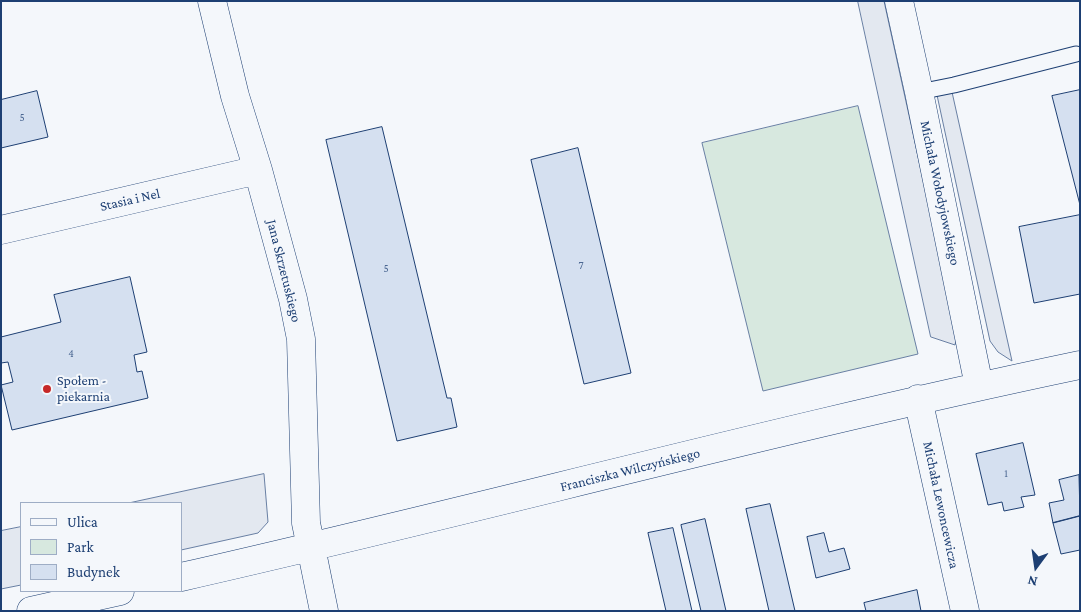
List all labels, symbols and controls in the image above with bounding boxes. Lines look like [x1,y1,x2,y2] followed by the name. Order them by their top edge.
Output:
[19,111,25,125] house number: 5
[916,119,964,267] street label: Michała Wołodyjowskiego
[98,185,162,215] street label: Stasia i Nel
[263,218,305,324] street label: Jana Skrzetuskiego
[578,259,584,273] house number: 7
[383,262,389,276] house number: 5
[68,347,74,361] house number: 4
[57,373,110,406] place label: Społem - piekarnia
[41,383,53,395] marker: Społem - piekarnia
[919,440,963,570] street label: Michała Lewoncewicza
[558,444,702,496] street label: Franciszka Wilczyńskiego
[1004,467,1008,481] house number: 1
[20,502,182,592] legend
[67,514,98,530] text: Ulica
[67,539,94,555] text: Park
[1011,542,1061,592] north arrow
[67,564,120,580] text: Budynek
[1026,573,1039,590] text: N

